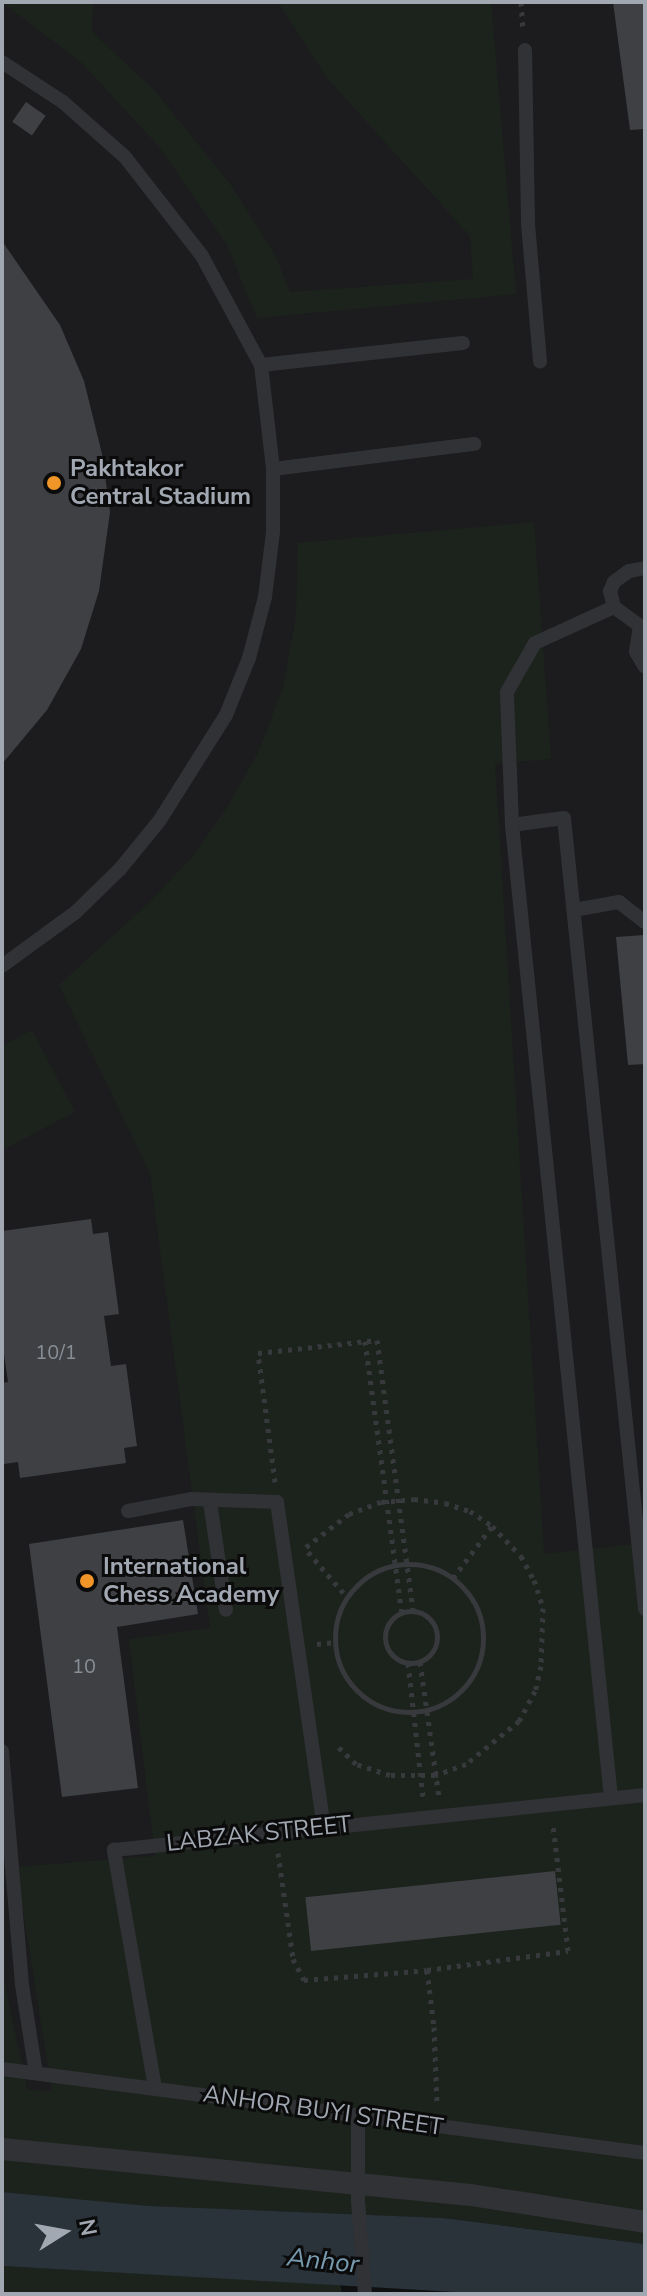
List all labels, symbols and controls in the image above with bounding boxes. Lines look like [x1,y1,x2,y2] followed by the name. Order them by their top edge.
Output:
[70,455,251,511] place label: Pakhtakor Central Stadium
[45,474,63,492] marker: Pakhtakor Central Stadium
[35,1340,77,1364] house number: 10/1
[103,1553,279,1609] place label: International Chess Academy
[78,1572,96,1590] marker: International Chess Academy
[72,1654,96,1678] house number: 10
[165,1810,353,1858] street label: LABZAK STREET
[201,2080,445,2142] street label: ANHOR BUYI STREET
[24,2192,104,2272] north arrow
[71,2216,104,2238] text: N
[285,2242,361,2280] water label: Anhor

